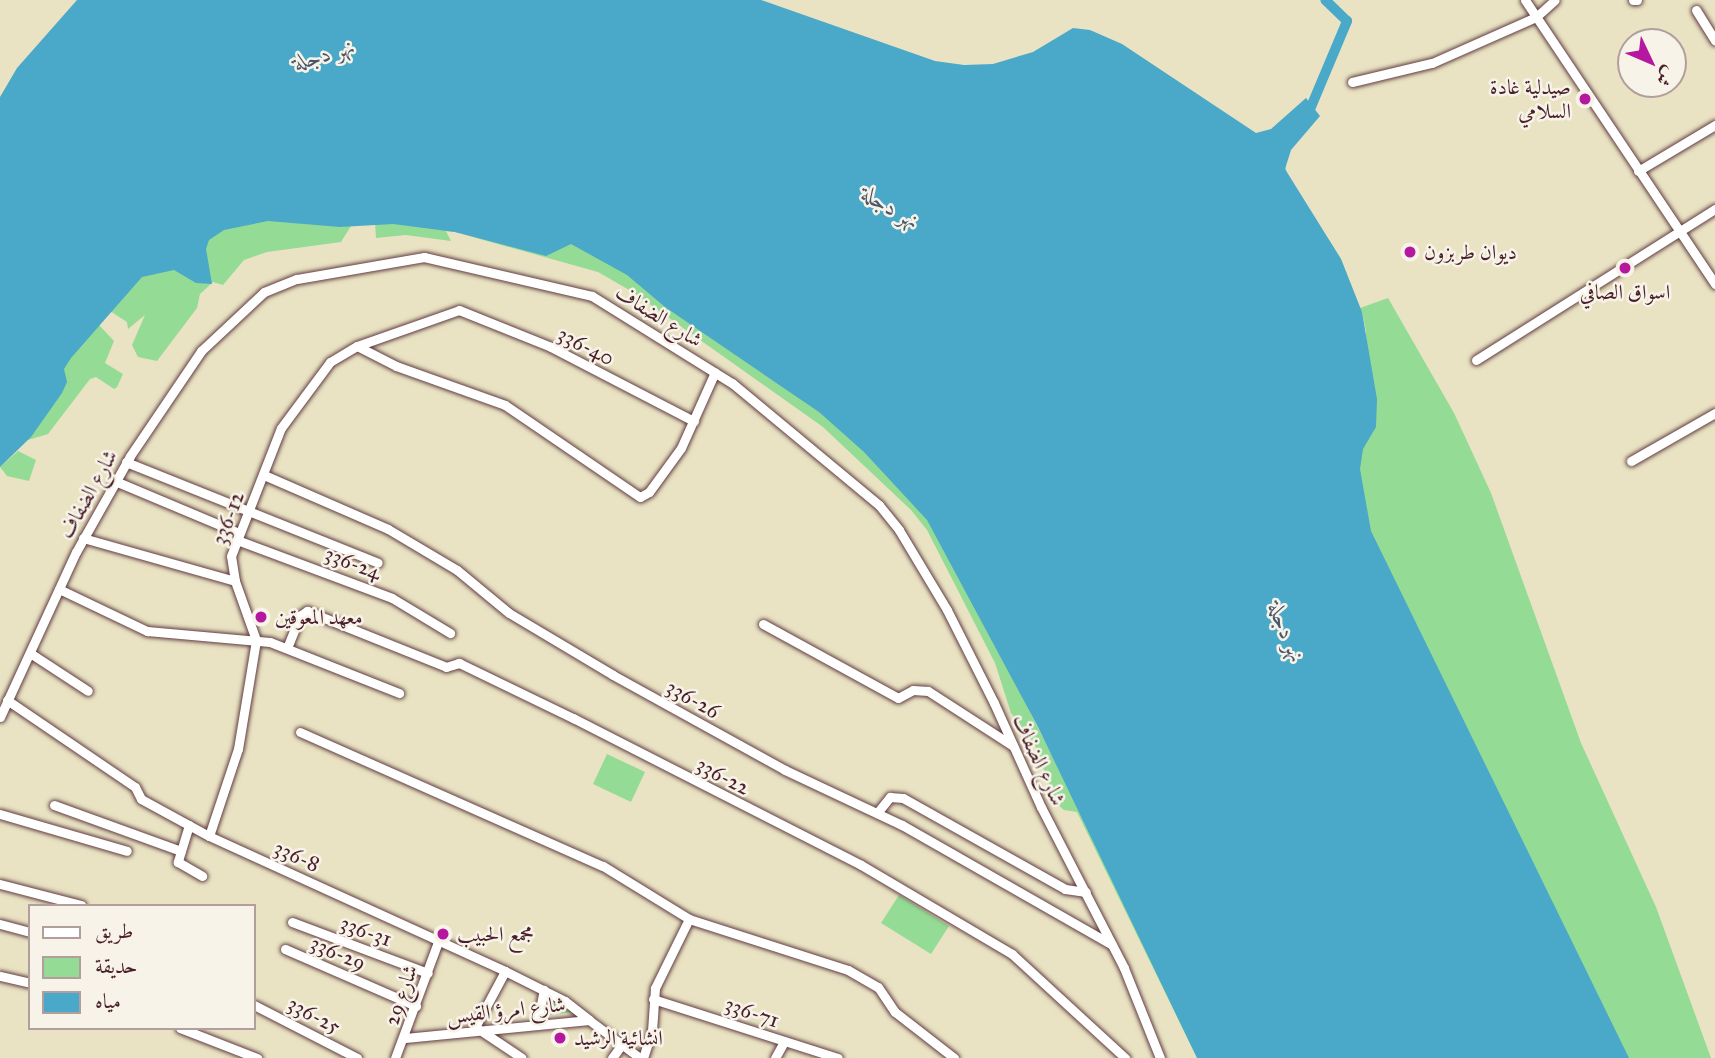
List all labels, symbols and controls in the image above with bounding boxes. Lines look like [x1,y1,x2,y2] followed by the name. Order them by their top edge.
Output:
[1617,28,1687,98] north arrow
[290,32,358,76] water label: نهر دجلة
[1651,62,1681,91] text: ش
[1490,74,1571,124] place label: صيدلية غادة السلامي
[1577,91,1593,107] marker: صيدلية غادة السلامي
[857,179,925,235] water label: نهر دجلة
[1424,239,1517,265] place label: ديوان طربزون
[1402,244,1418,260] marker: ديوان طربزون
[1617,260,1633,276] marker: اسواق الصافي
[611,279,707,353] street label: شارع الضفاف
[1580,279,1670,305] place label: اسواق الصافي
[554,321,618,371] street label: 336-40
[53,445,123,543] street label: شارع الضفاف
[206,488,250,548] street label: 336-12
[321,541,385,585] street label: 336-24
[1262,598,1312,666] water label: نهر دجلة
[275,604,363,630] place label: معهد المعوقين
[253,609,269,625] marker: معهد المعوقين
[662,674,724,724] street label: 336-26
[1007,710,1071,810] street label: شارع الضفاف
[692,752,754,800] street label: 336-22
[270,835,324,877] street label: 336-8
[28,904,256,1030] legend
[337,910,395,952] street label: 336-31
[95,918,133,944] text: طريق
[457,921,534,947] place label: مجمع الحبيب
[435,926,451,942] marker: مجمع الحبيب
[306,930,370,976] street label: 336-29
[95,953,138,979] text: حديقة
[379,961,423,1029] street label: شارع 29
[95,988,121,1014] text: مياه
[283,991,345,1039] street label: 336-25
[445,991,567,1029] street label: شارع امرؤ القيس
[722,991,782,1033] street label: 336-71
[574,1025,663,1051] place label: انشائية الرشيد
[552,1030,568,1046] marker: انشائية الرشيد

